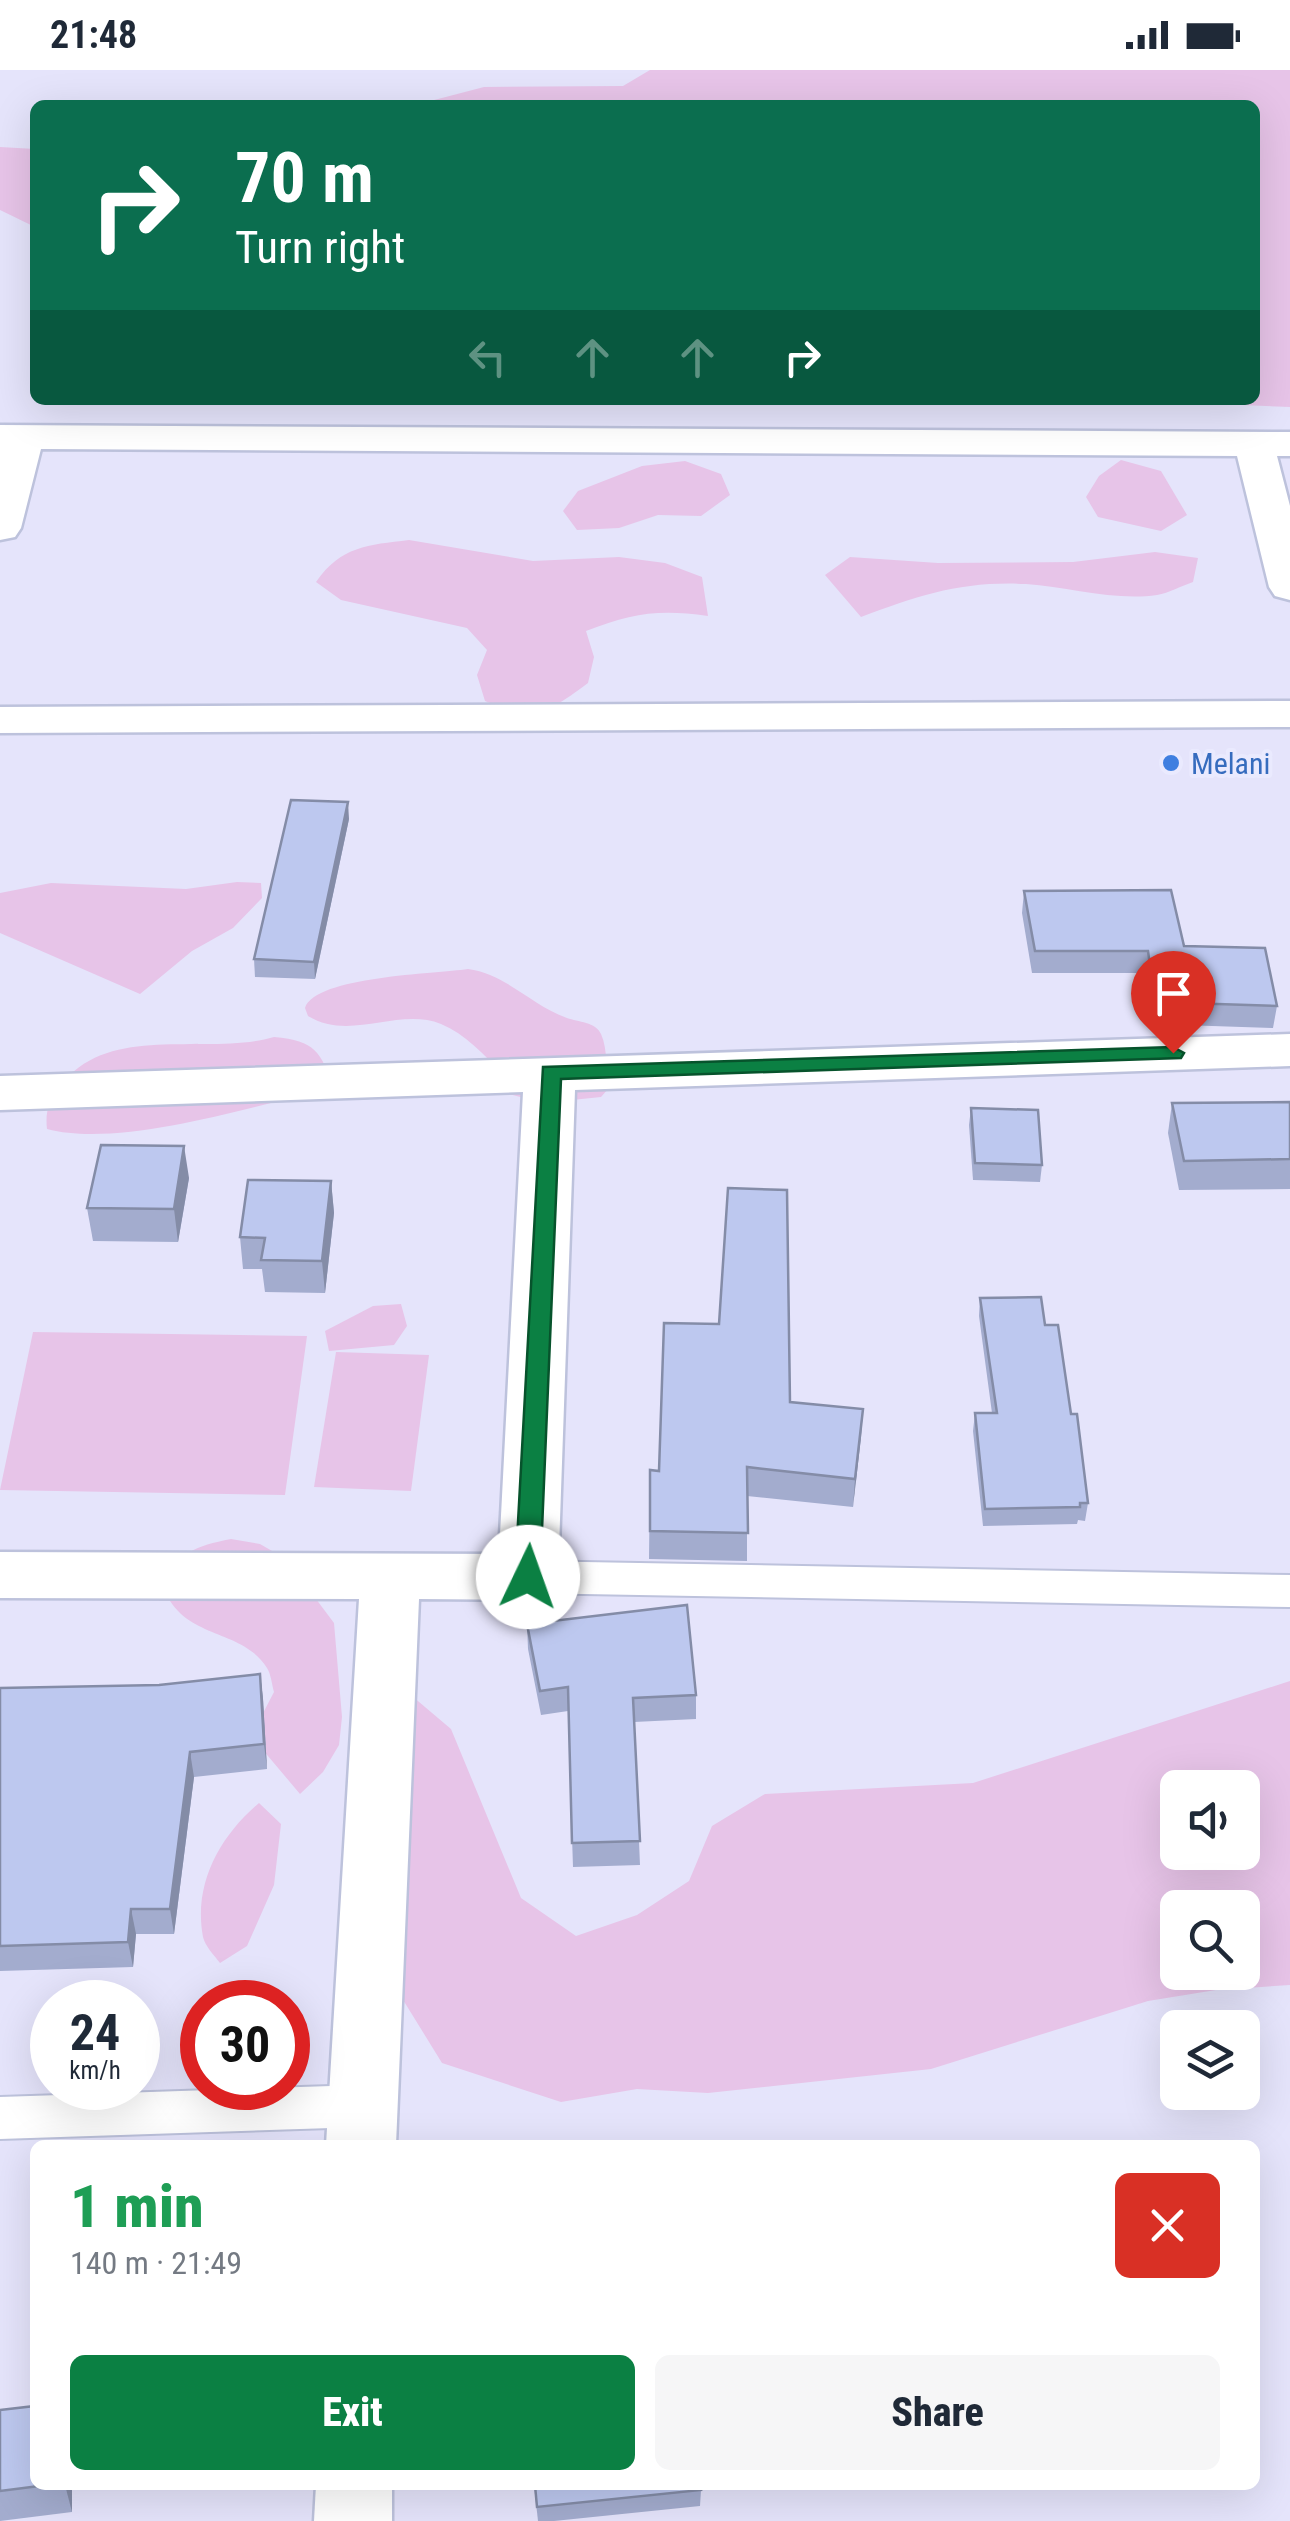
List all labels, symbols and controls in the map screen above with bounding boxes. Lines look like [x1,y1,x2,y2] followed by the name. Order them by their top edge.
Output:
[50,13,137,57] text: 21:48
[235,137,374,219] text: 70 m
[70,140,200,270] icon: right
[235,221,405,274] text: Turn right
[460,330,515,385] icon: left
[565,330,620,385] icon: ahead
[670,330,725,385] icon: ahead
[775,330,830,385] icon: right
[1191,746,1270,781] place label: Melani
[1160,752,1182,774] marker: Melani
[1131,951,1216,1054] pin
[1146,966,1201,1021] icon: arrive
[476,1525,580,1629] position arrow
[1160,1770,1260,2110] map controls
[1160,1770,1260,1870] button: sound
[1160,1890,1260,1990] button: search
[180,1980,310,2110] speed limit sign: 30
[70,2004,120,2062] text: 24
[1160,2010,1260,2110] button: layers
[69,2056,121,2085] text: km/h
[70,2171,204,2242] text: 1 min
[1115,2173,1220,2278] button: close
[70,2244,242,2282] text: 140 m · 21:49
[70,2355,635,2470] button: Exit
[655,2355,1220,2470] button: Share

